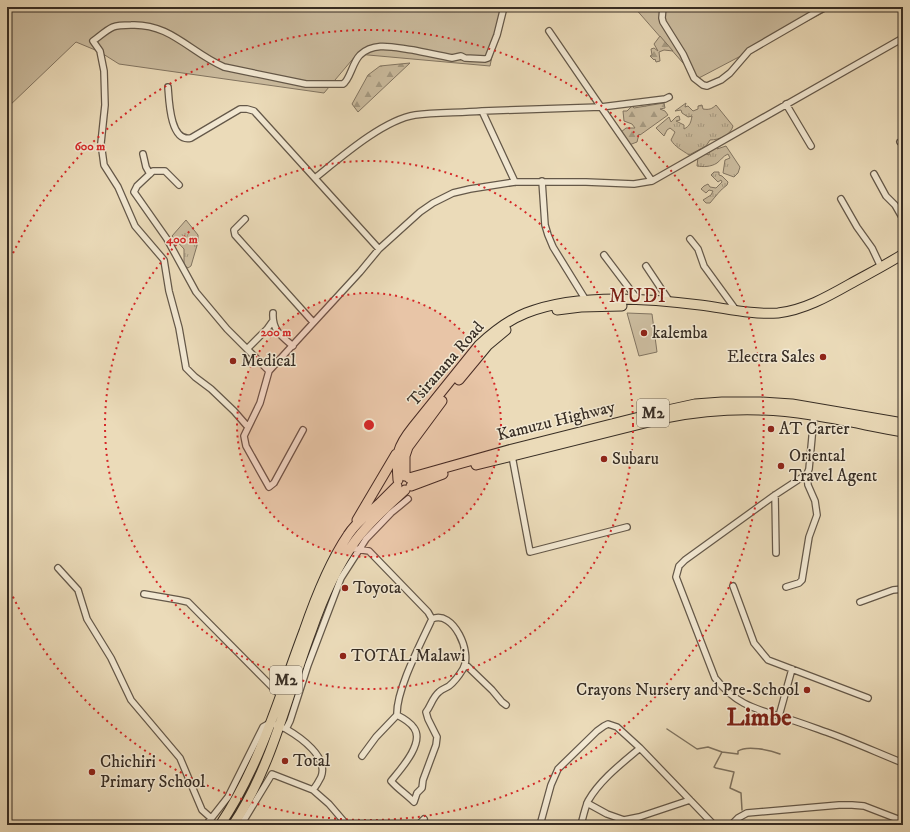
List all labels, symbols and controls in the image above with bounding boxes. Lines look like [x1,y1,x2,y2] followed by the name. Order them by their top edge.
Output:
[75,139,105,154] text: 600 m
[165,232,198,247] text: 400 m
[609,285,667,308] district label: MUDI
[403,316,489,411] street label: Tsiranana Road
[652,322,708,344] place label: kalemba
[261,325,291,340] text: 200 m
[639,328,649,338] marker: kalemba
[727,346,815,368] place label: Electra Sales
[241,350,296,372] place label: Medical
[818,352,828,362] marker: Electra Sales
[228,356,238,366] marker: Medical
[495,395,618,446] street label: Kamuzu Highway
[637,399,669,427] road number: M2
[362,418,376,432] centre of rings
[779,418,850,440] place label: AT Carter
[766,424,776,434] marker: AT Carter
[789,445,878,487] place label: Oriental Travel Agent
[612,448,659,470] place label: Subaru
[599,454,609,464] marker: Subaru
[776,461,786,471] marker: Oriental Travel Agent
[353,577,402,599] place label: Toyota
[340,583,350,593] marker: Toyota
[351,645,465,667] place label: TOTAL Malawi
[338,651,348,661] marker: TOTAL Malawi
[270,666,302,694] road number: M2
[576,679,799,701] place label: Crayons Nursery and Pre-School
[802,685,812,695] marker: Crayons Nursery and Pre-School
[726,702,792,733] district label: Limbe
[293,750,330,772] place label: Total
[100,751,205,793] place label: Chichiri Primary School
[280,756,290,766] marker: Total
[87,767,97,777] marker: Chichiri Primary School

